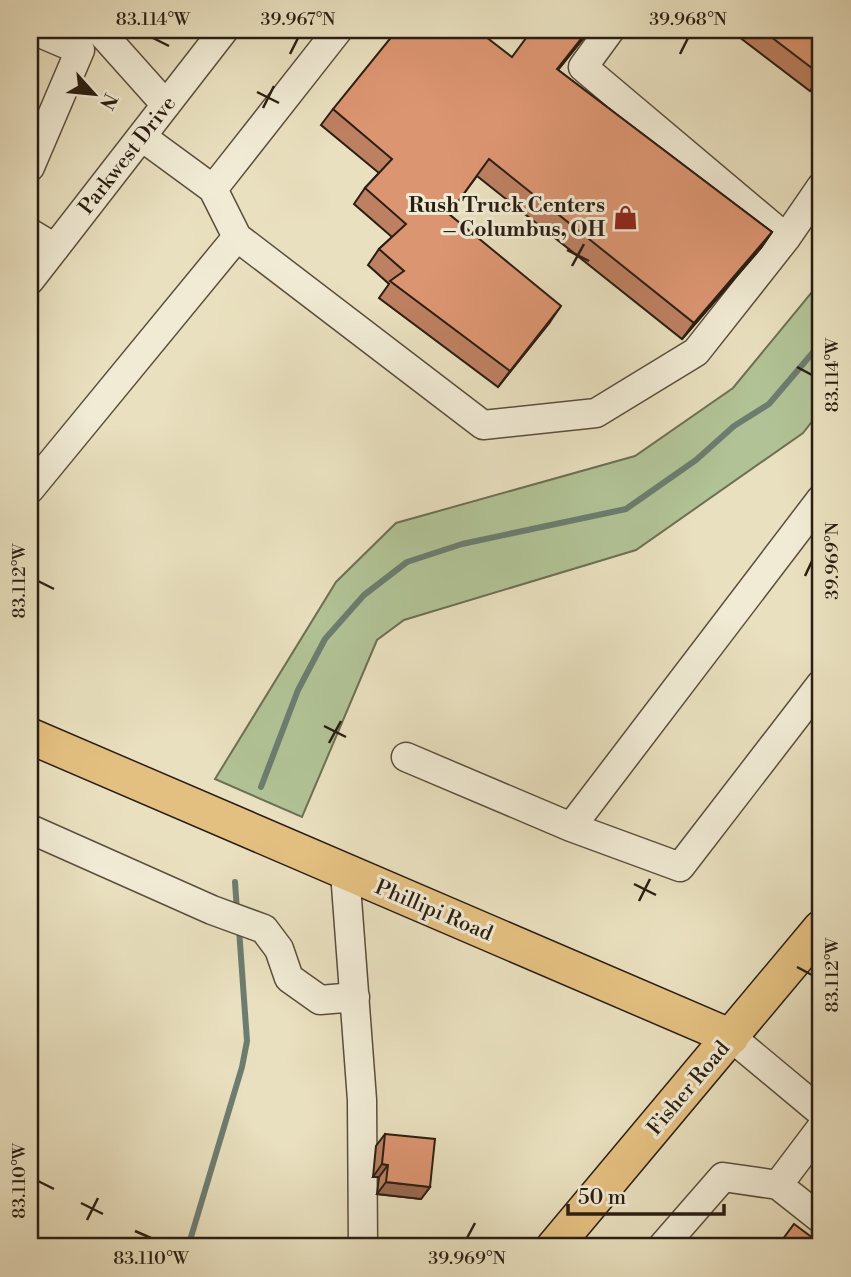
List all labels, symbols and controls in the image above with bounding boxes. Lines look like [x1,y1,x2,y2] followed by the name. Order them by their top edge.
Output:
[116,8,191,31] text: 83.114°W
[261,8,336,31] text: 39.967°N
[649,8,727,31] text: 39.968°N
[60,60,130,130] north arrow
[94,89,122,113] text: N
[73,91,182,220] street label: Parkwest Drive
[408,193,606,243] place label: Rush Truck Centers – Columbus, OH
[611,203,639,231] shop icon: Rush Truck Centers – Columbus, OH
[821,337,844,412] text: 83.114°W
[821,522,844,600] text: 39.969°N
[8,543,31,618] text: 83.112°W
[371,874,496,947] street label: Phillipi Road
[821,937,844,1012] text: 83.112°W
[642,1036,736,1141] street label: Fisher Road
[8,1143,31,1219] text: 83.110°W
[568,1172,723,1216] scale bar
[578,1185,626,1211] text: 50 m
[113,1247,189,1270] text: 83.110°W
[428,1247,506,1270] text: 39.969°N

